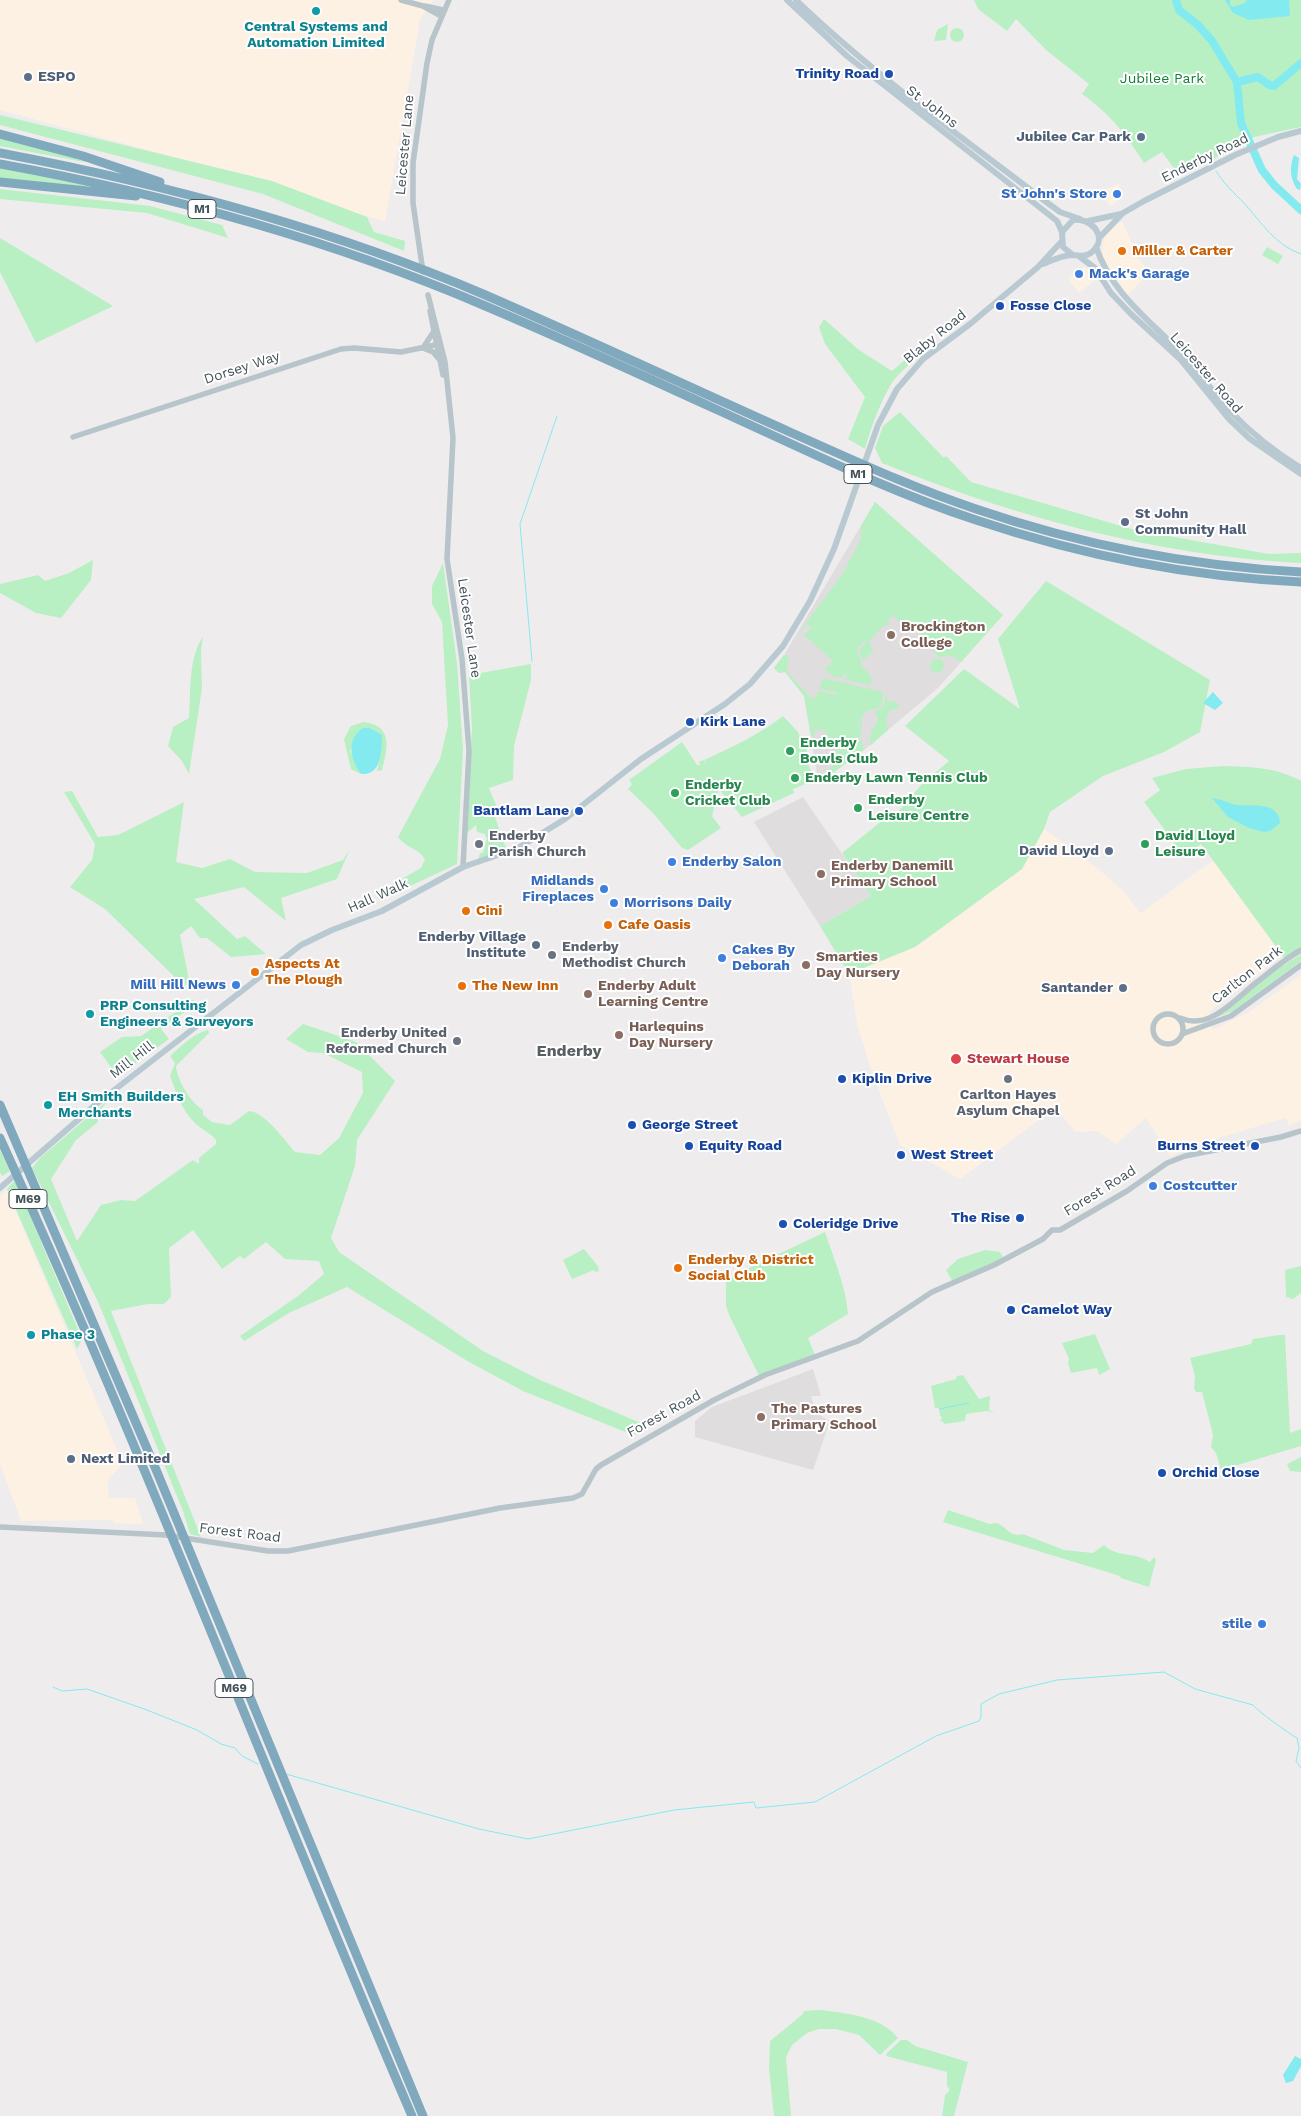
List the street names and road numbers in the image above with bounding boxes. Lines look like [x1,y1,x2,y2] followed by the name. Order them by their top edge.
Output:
[903,82,961,132] street label: St Johns
[392,94,418,196] street label: Leicester Lane
[1159,130,1251,186] street label: Enderby Road
[188,200,216,218] road number: M1
[900,307,970,367] street label: Blaby Road
[1166,329,1246,417] street label: Leicester Road
[202,348,282,388] street label: Dorsey Way
[844,464,872,484] road number: M1
[454,577,484,679] street label: Leicester Lane
[345,875,411,917] street label: Hall Walk
[1208,942,1286,1008] street label: Carlton Park
[107,1037,157,1083] street label: Mill Hill
[1061,1162,1139,1220] street label: Forest Road
[9,1190,47,1208] road number: M69
[624,1387,704,1441] street label: Forest Road
[198,1520,282,1546] street label: Forest Road
[215,1679,253,1698] road number: M69

